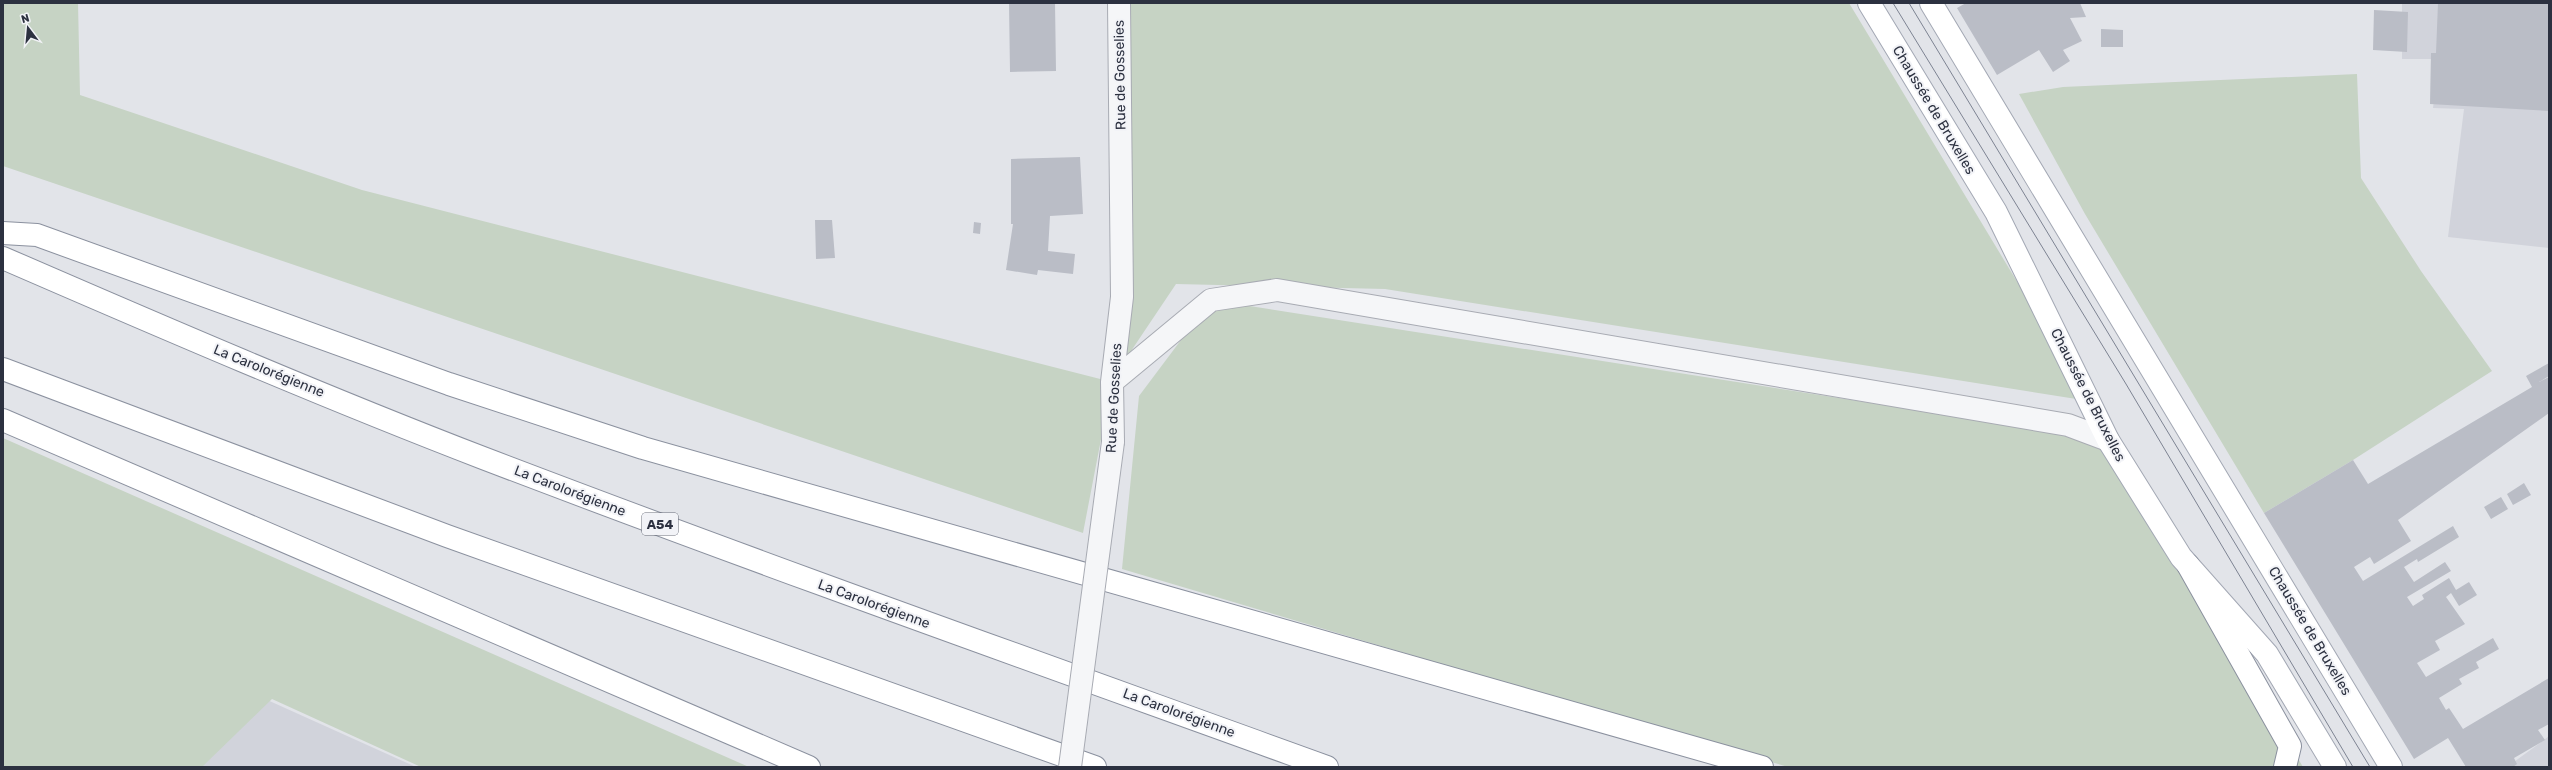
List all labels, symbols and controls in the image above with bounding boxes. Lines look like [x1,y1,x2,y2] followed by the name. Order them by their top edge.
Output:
[8,8,48,48] north arrow
[20,12,31,26] text: N
[1111,20,1129,130] street label: Rue de Gosselies
[1889,43,1979,177] street label: Chaussée de Bruxelles
[2047,326,2129,464] street label: Chaussée de Bruxelles
[211,341,327,401] street label: La Carolorégienne
[1103,343,1125,453] street label: Rue de Gosselies
[512,462,628,520] street label: La Carolorégienne
[642,513,678,535] road number: A54
[2265,564,2355,698] street label: Chaussée de Bruxelles
[816,576,933,632] street label: La Carolorégienne
[1121,685,1238,741] street label: La Carolorégienne

